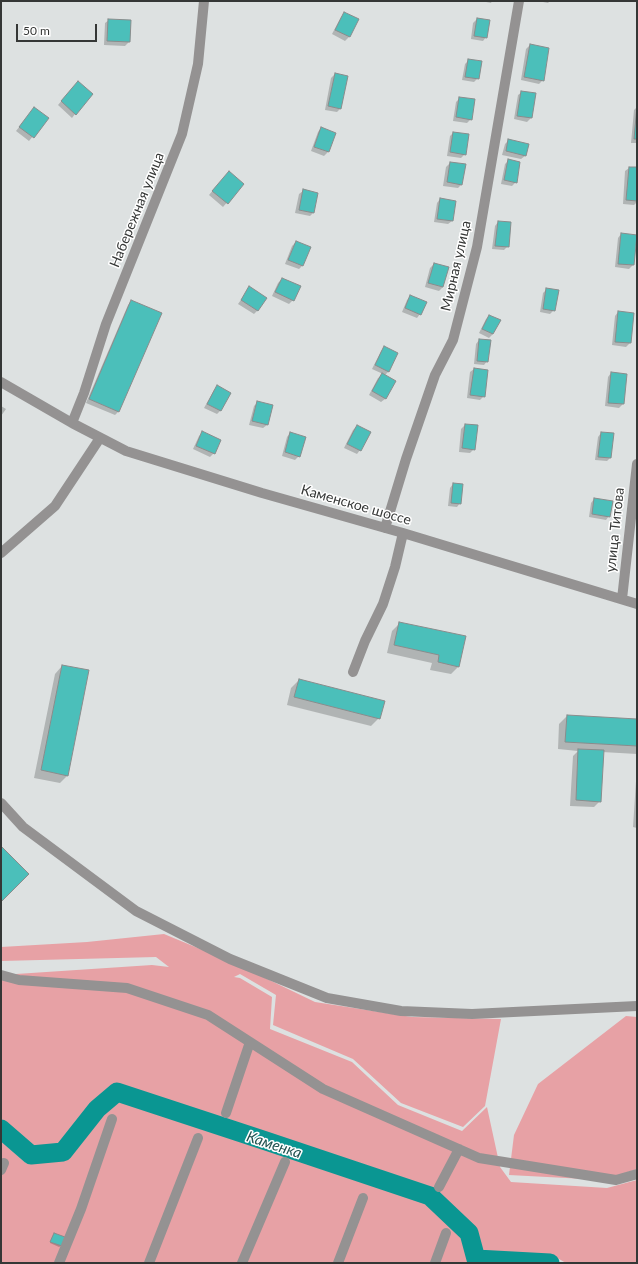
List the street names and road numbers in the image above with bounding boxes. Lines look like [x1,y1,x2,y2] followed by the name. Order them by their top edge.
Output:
[106,150,168,270] street label: Набережная улица
[437,219,475,313] street label: Мирная улица
[299,481,413,529] street label: Каменское шоссе
[602,487,628,573] street label: улица Титова

